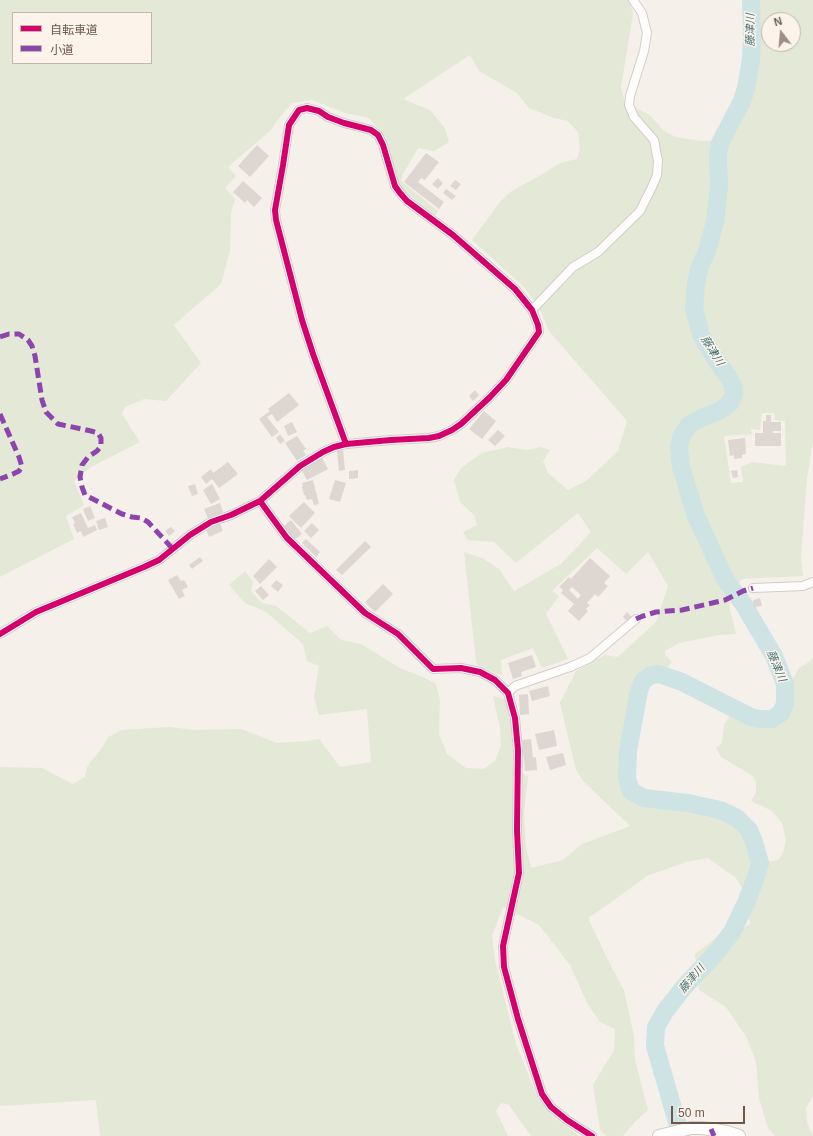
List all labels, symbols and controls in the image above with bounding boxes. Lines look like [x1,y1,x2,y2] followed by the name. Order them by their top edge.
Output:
[12,12,152,64] legend
[761,12,801,52] north arrow
[744,14,758,46] water label: 藤津川
[772,15,783,28] text: N
[50,23,98,37] text: 自転車道
[50,43,74,57] text: 小道
[698,334,726,368] water label: 藤津川
[763,648,789,684] water label: 藤津川
[676,962,708,996] water label: 藤津川
[673,1098,747,1124] scale bar
[678,1106,705,1120] text: 50 m

